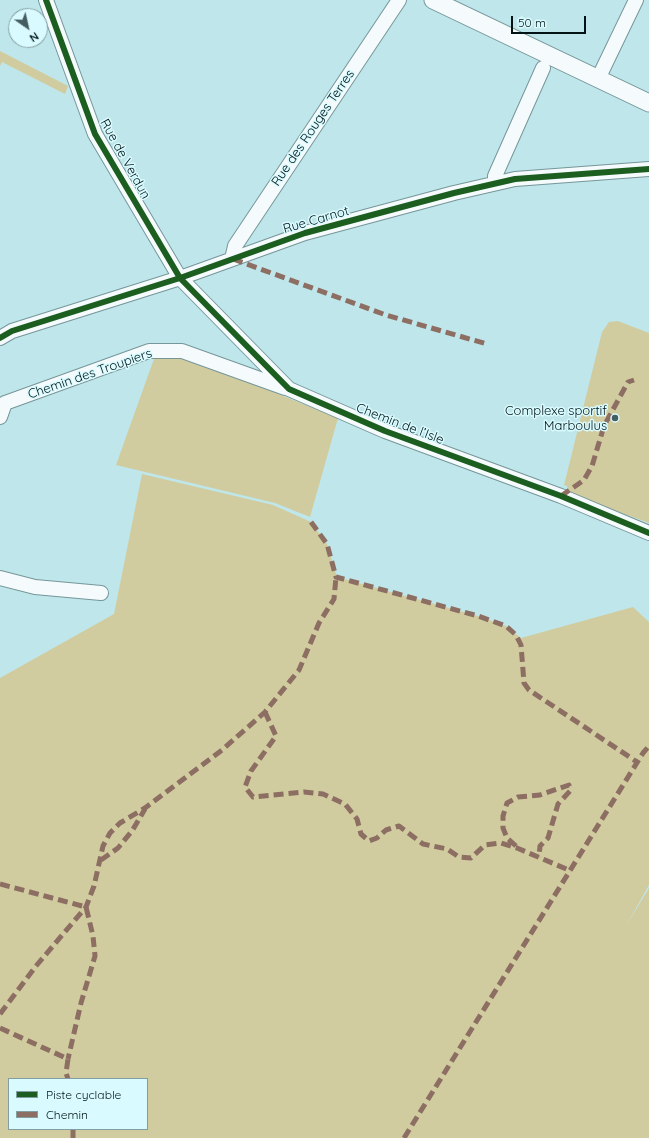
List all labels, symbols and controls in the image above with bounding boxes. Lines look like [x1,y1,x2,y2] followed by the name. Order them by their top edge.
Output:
[8,8,48,48] north arrow
[513,8,588,34] scale bar
[518,15,546,30] text: 50 m
[27,29,41,45] text: N
[268,67,358,189] street label: Rue des Rouges Terres
[97,116,153,202] street label: Rue de Verdun
[281,203,351,237] street label: Rue Carnot
[26,345,154,403] street label: Chemin des Troupiers
[354,400,446,448] street label: Chemin de l’Isle
[505,403,607,434] place label: Complexe sportif Marboulus
[610,413,620,423] marker: Complexe sportif Marboulus
[8,1078,148,1130] legend
[46,1087,121,1102] text: Piste cyclable
[46,1107,88,1122] text: Chemin

